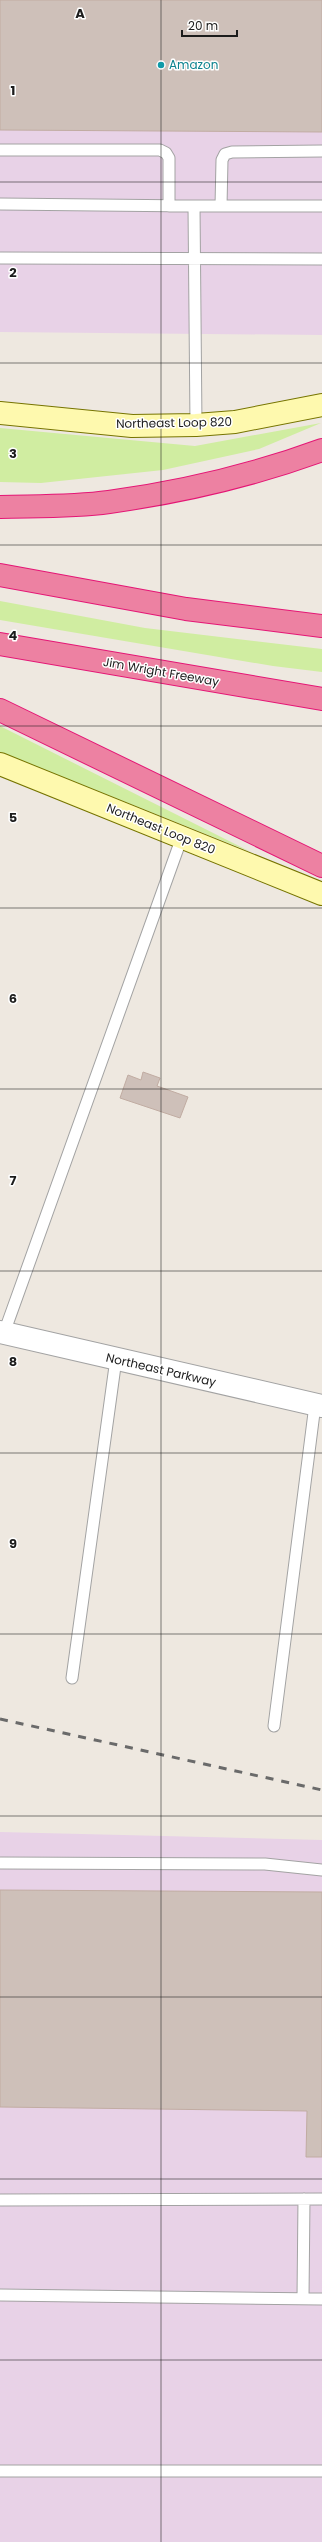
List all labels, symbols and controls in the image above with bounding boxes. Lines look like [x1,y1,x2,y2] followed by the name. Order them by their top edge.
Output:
[75,4,85,23] text: A
[182,12,237,38] scale bar
[188,17,218,34] text: 20 m
[169,56,218,73] place label: Amazon
[156,60,166,70] marker: Amazon
[11,81,15,100] text: 1
[9,263,17,282] text: 2
[116,413,232,432] street label: Northeast Loop 820
[9,444,17,463] text: 3
[9,626,18,645] text: 4
[102,653,221,690] street label: Jim Wright Freeway
[104,799,218,858] street label: Northeast Loop 820
[9,808,17,827] text: 5
[9,989,17,1008] text: 6
[10,1171,17,1190] text: 7
[104,1349,218,1390] street label: Northeast Parkway
[9,1352,17,1371] text: 8
[9,1534,17,1553] text: 9

